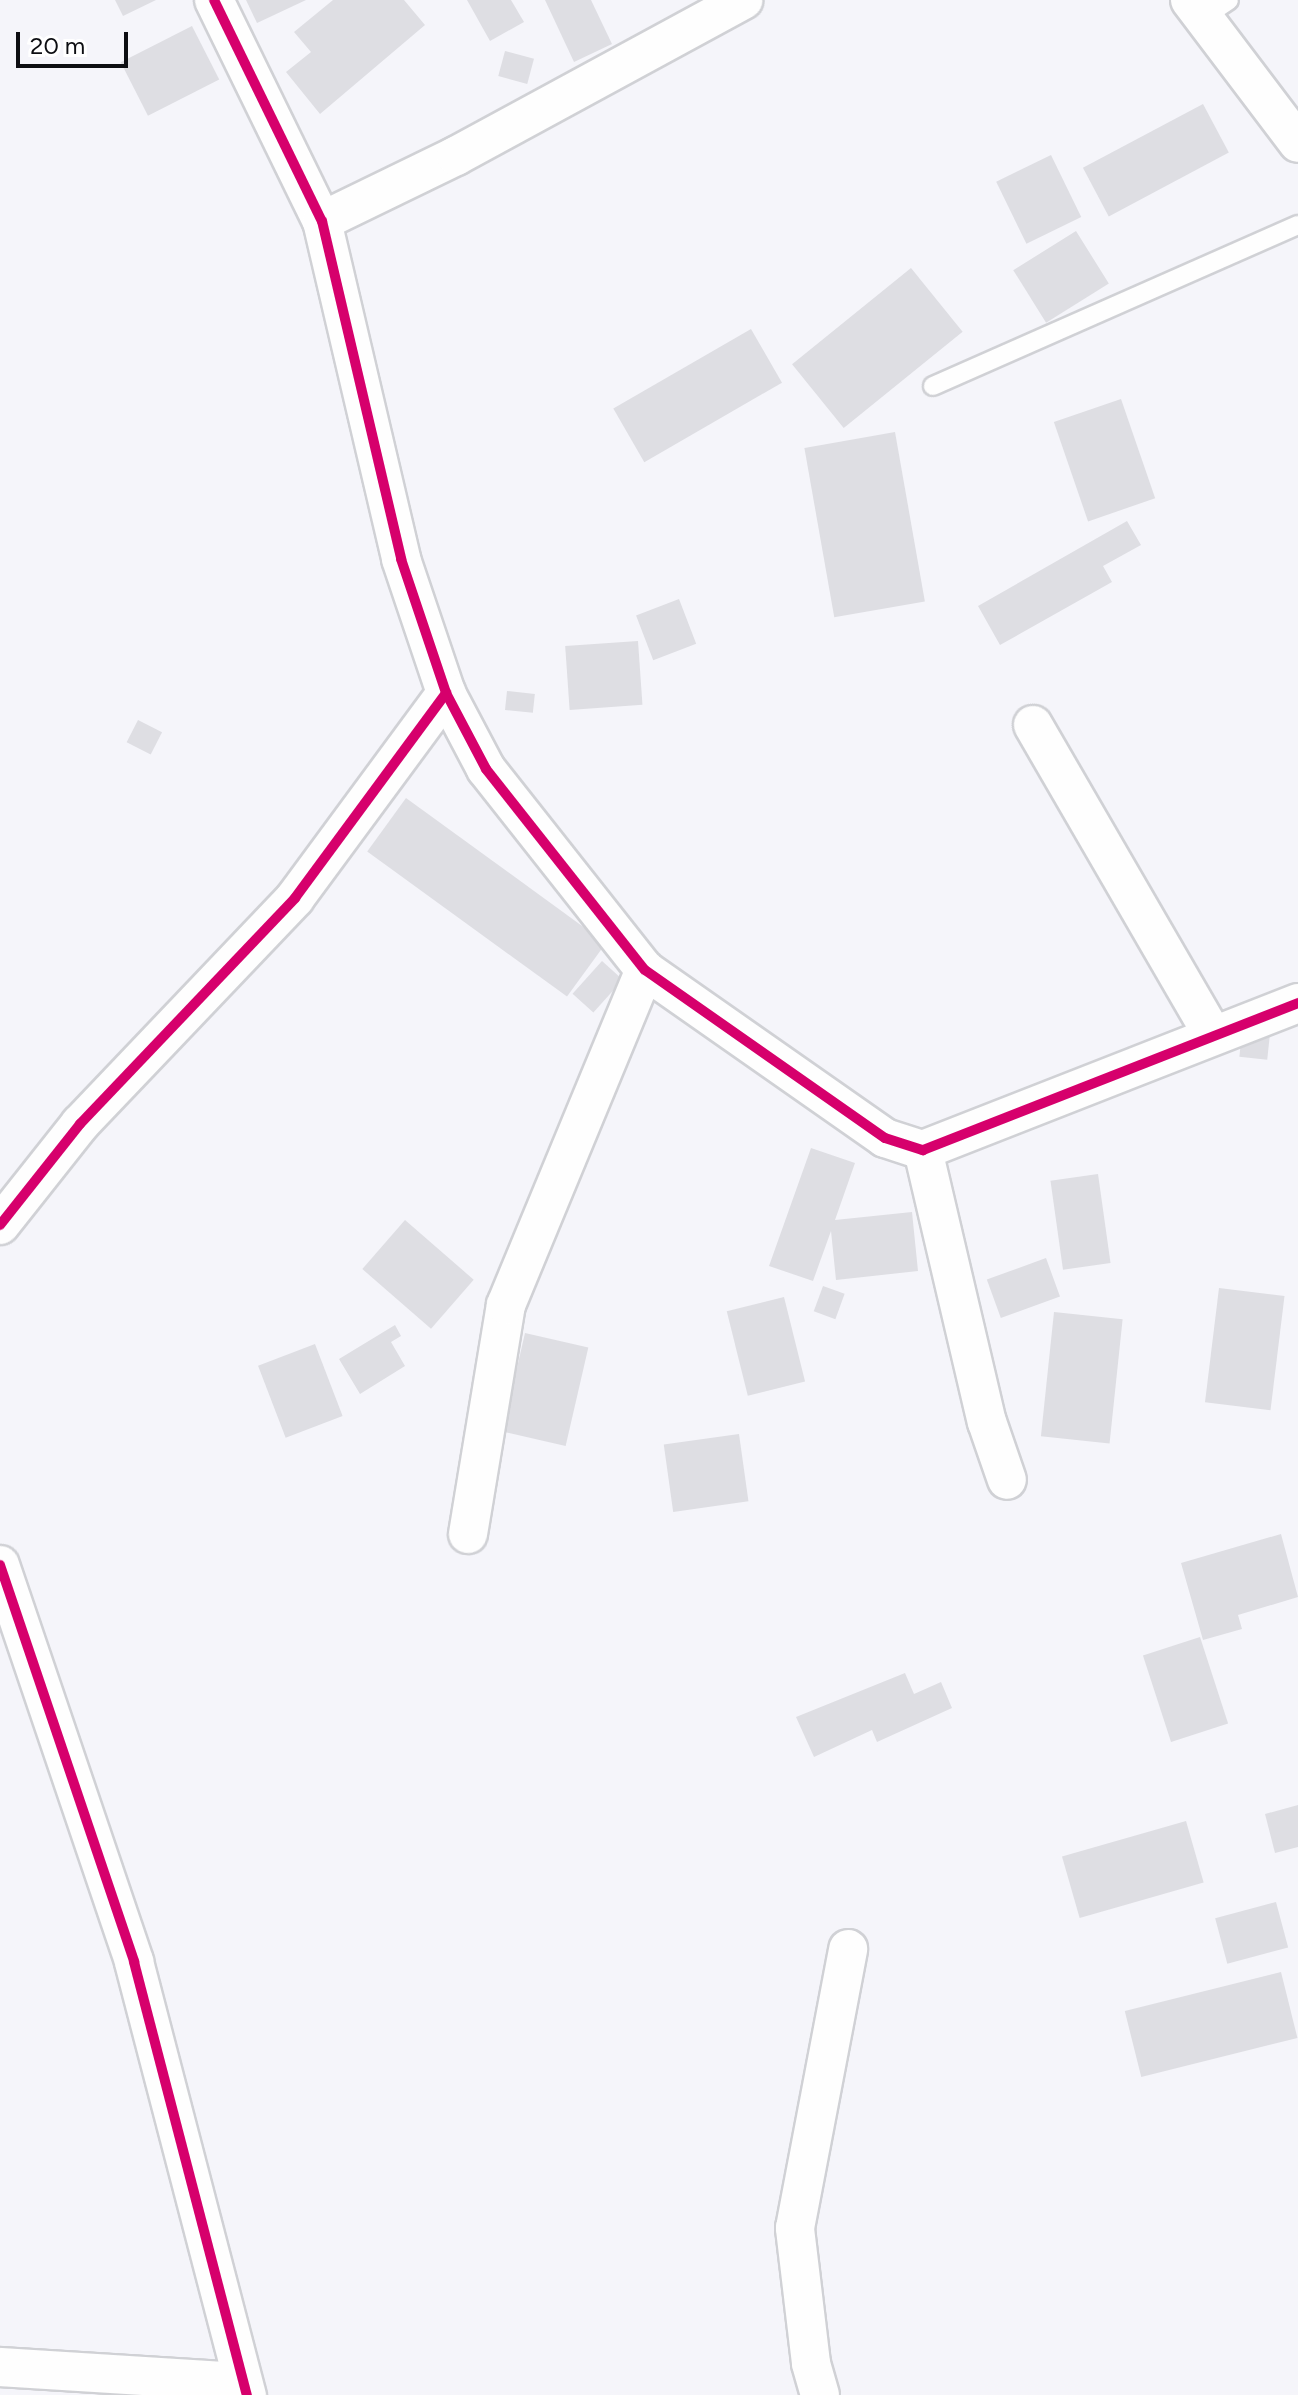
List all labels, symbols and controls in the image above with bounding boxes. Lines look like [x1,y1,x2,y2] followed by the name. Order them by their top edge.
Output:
[20,16,132,66] scale bar
[30,31,85,60] text: 20 m

